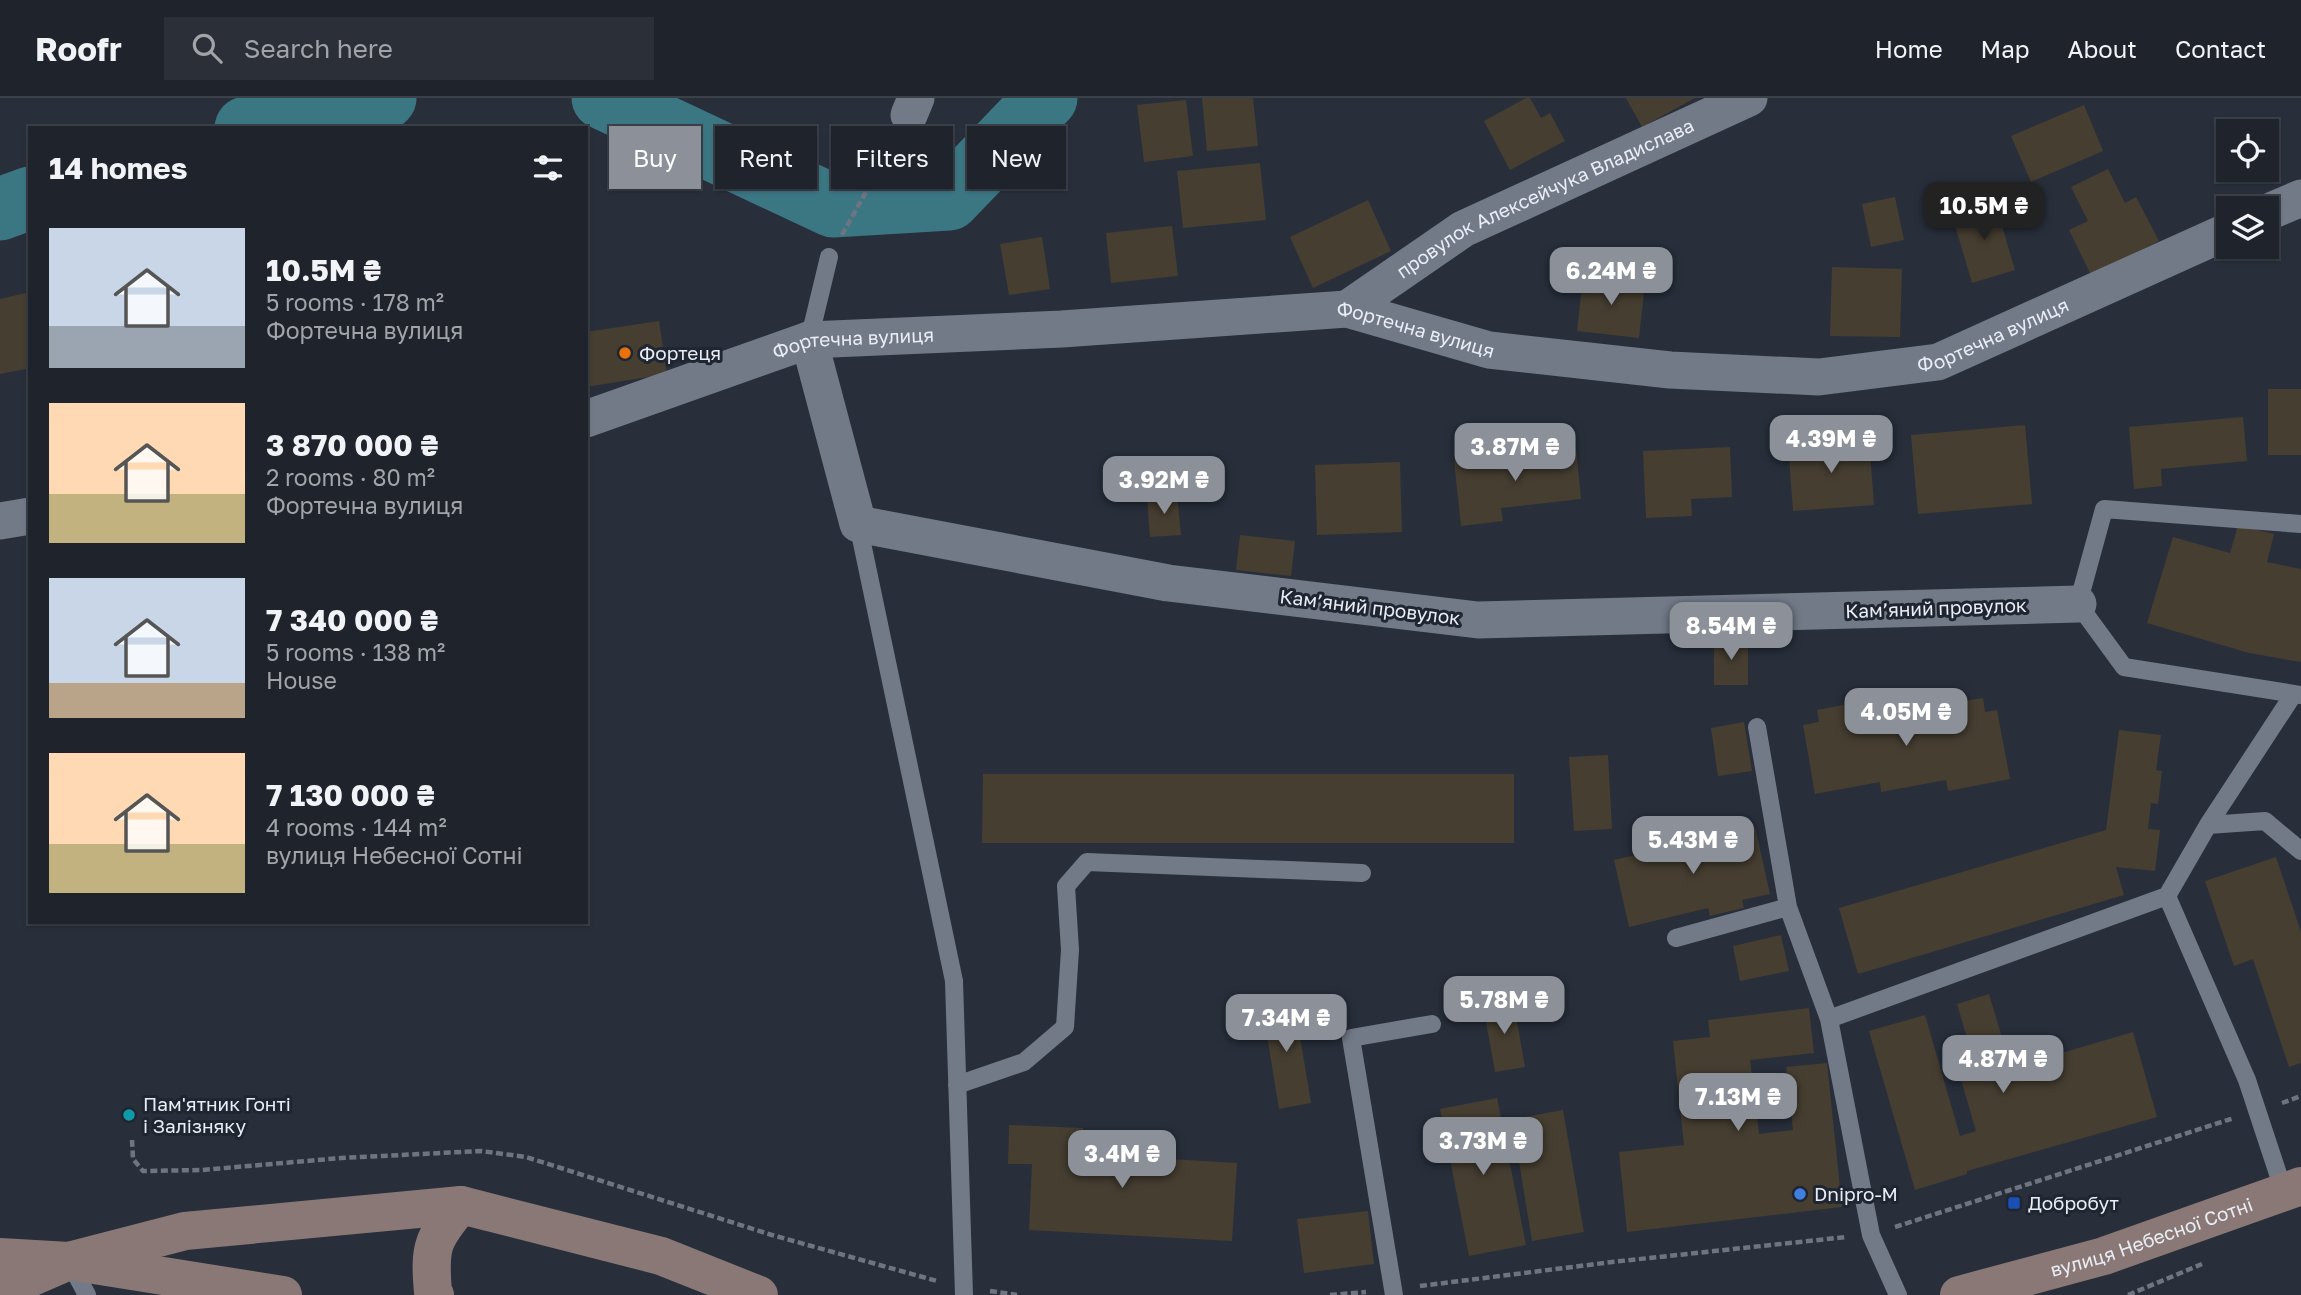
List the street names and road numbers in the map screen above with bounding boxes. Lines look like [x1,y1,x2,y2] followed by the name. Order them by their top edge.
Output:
[1392,113,1697,283] street label: провулок Алексейчука Владислава
[1916,293,2072,376] street label: Фортечна вулиця
[1336,297,1497,362] street label: Фортечна вулиця
[769,323,934,363] street label: Фортечна вулиця
[1279,584,1462,629] street label: Камʼяний провулок
[1845,593,2027,622] street label: Камʼяний провулок
[2048,1192,2256,1281] street label: вулиця Небесної Сотні

